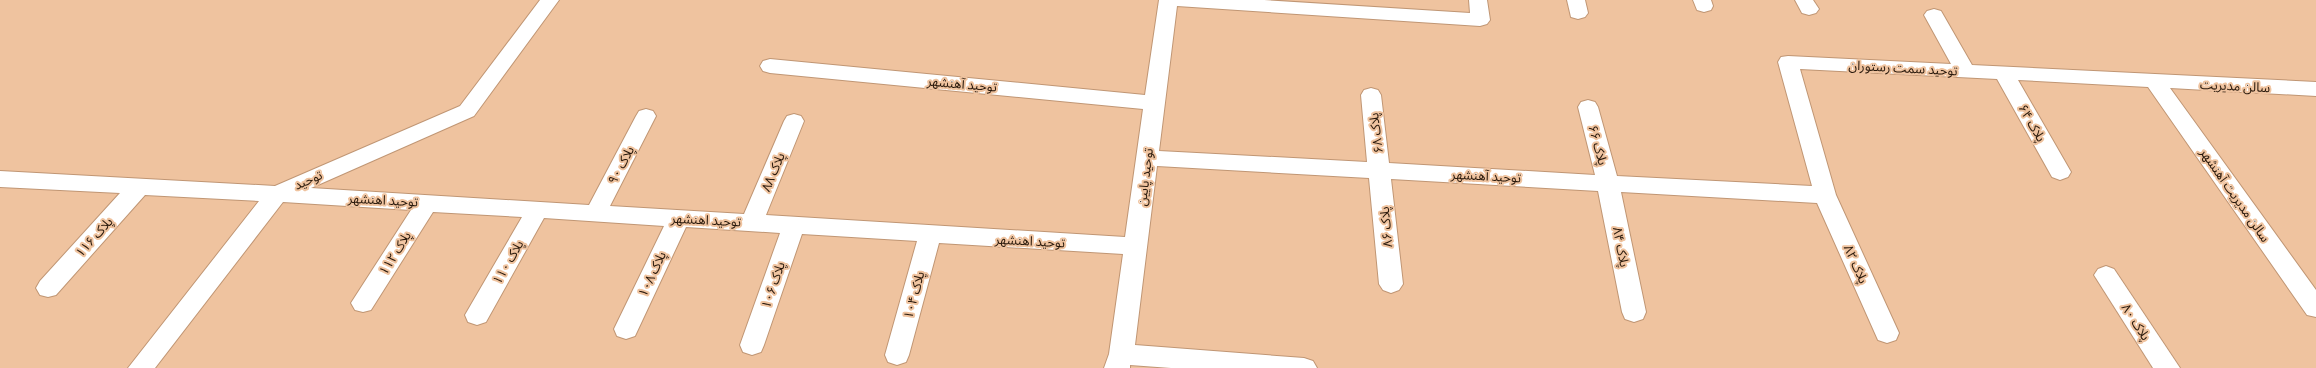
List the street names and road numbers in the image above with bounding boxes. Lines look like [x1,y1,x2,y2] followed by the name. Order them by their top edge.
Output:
[1848,58,1958,79] street label: توحید سمت رستوران
[925,73,998,96] street label: توحید آهنشهر
[2199,77,2270,96] street label: سالن مدیریت
[2013,102,2049,146] street label: پلاک ۶۴
[1366,111,1388,154] street label: پلاک ۶۸
[1583,123,1611,167] street label: پلاک ۶۶
[605,143,639,188] street label: پلاک ۹۰
[2196,144,2273,245] street label: سالن مدیریت آهنشهر
[1134,147,1158,207] street label: توحید پایین
[758,150,790,195] street label: پلاک ۸۸
[291,167,325,193] street label: توحید
[1450,167,1522,186] street label: توحید آهنشهر
[347,191,419,210] street label: توحید اهنشهر
[1377,206,1397,248] street label: پلاک ۸۶
[670,211,742,230] street label: توحید اهنشهر
[72,214,117,261] street label: پلاک ۱۱۶
[1608,225,1632,269] street label: پلاک ۸۴
[376,228,416,279] street label: پلاک ۱۱۲
[994,232,1066,251] street label: توحید اهنشهر
[489,237,528,288] street label: پلاک ۱۱۰
[1839,242,1871,287] street label: پلاک ۸۲
[635,249,671,300] street label: پلاک ۱۰۸
[758,260,790,311] street label: پلاک ۱۰۶
[900,270,930,321] street label: پلاک ۱۰۴
[2117,301,2153,344] street label: پلاک ۸۰

